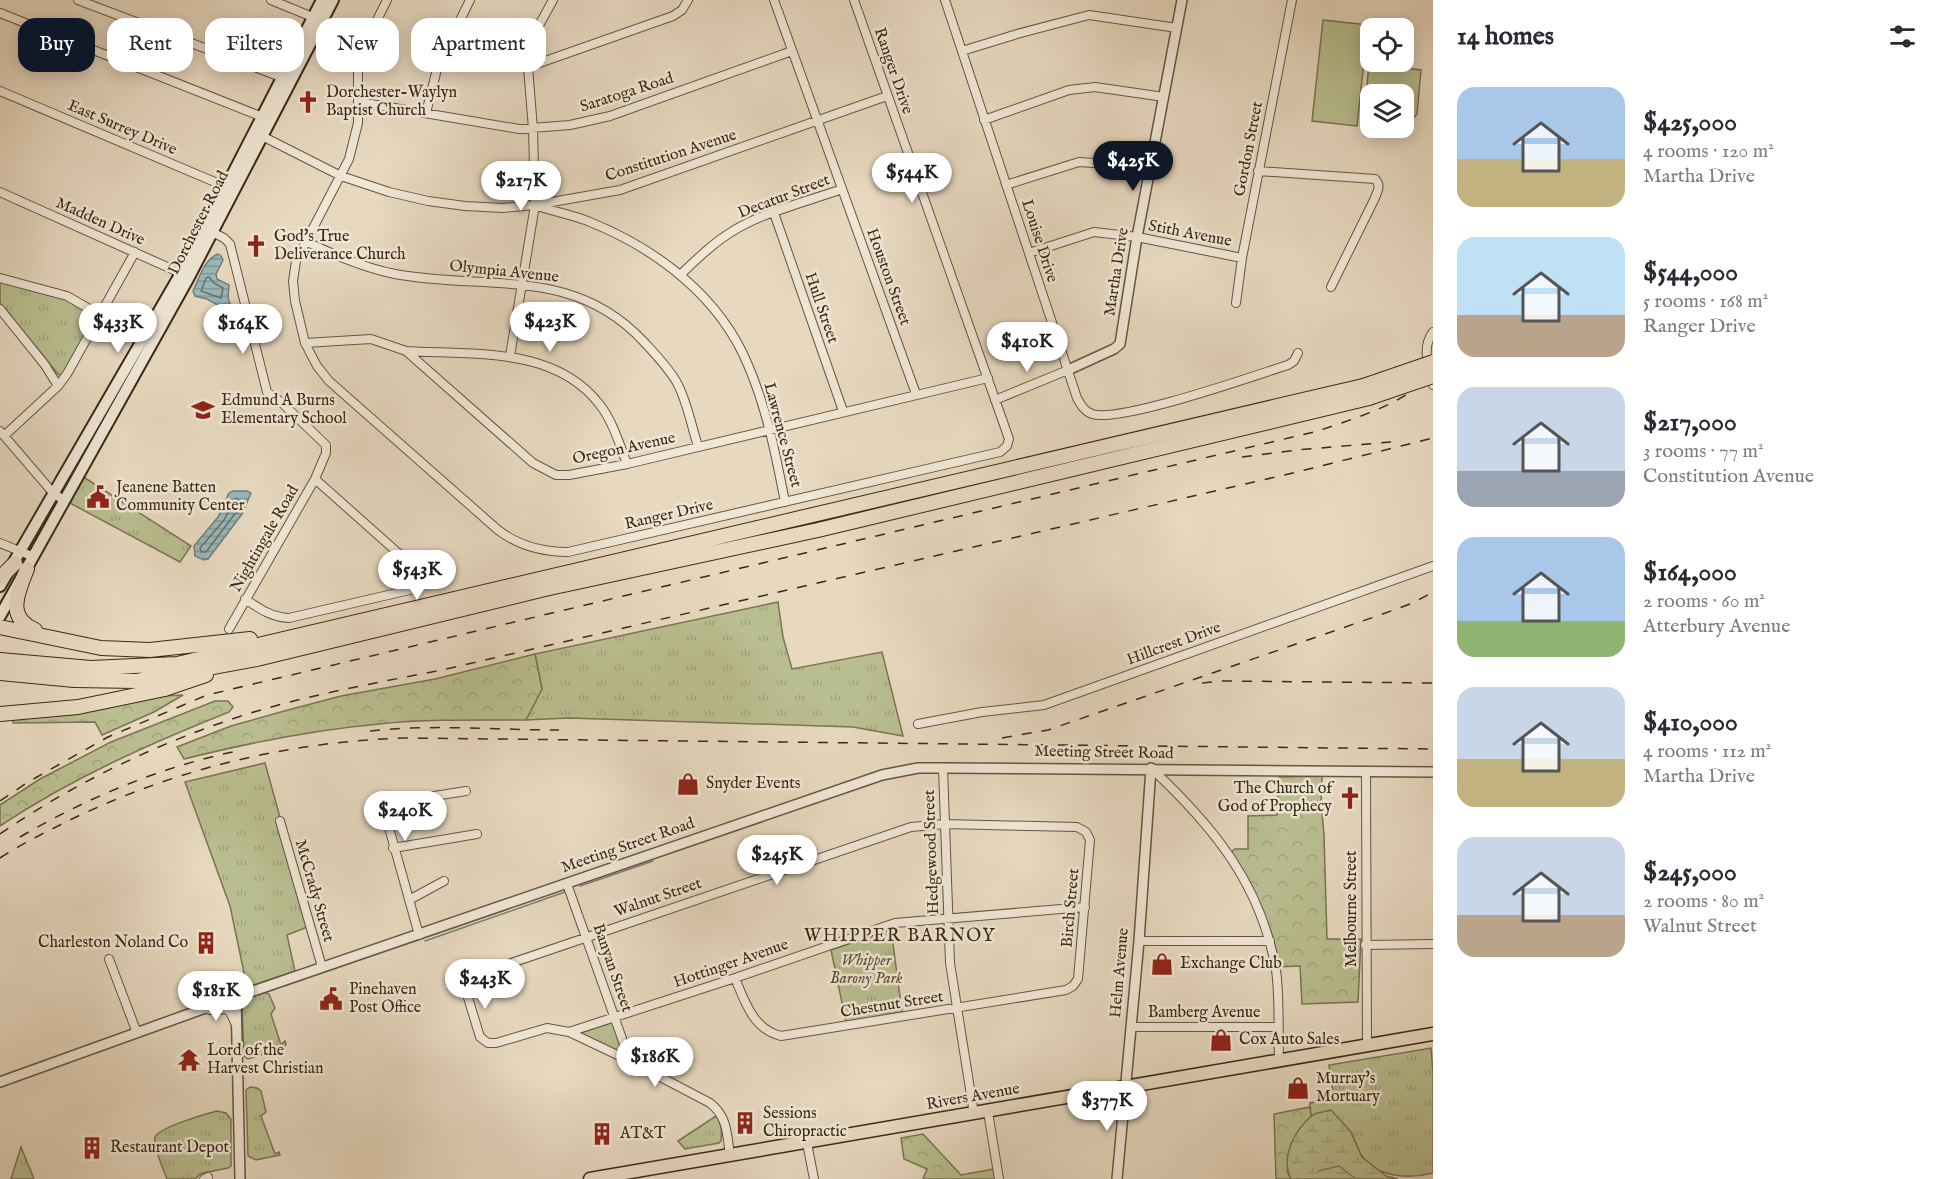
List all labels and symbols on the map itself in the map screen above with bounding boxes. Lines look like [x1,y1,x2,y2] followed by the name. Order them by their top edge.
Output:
[869,25,917,117] street label: Ranger Drive
[578,68,677,118] street label: Saratoga Road
[326,83,458,121] place label: Dorchester-Waylyn Baptist Church
[295,89,321,115] church icon: Dorchester-Waylyn Baptist Church
[64,96,180,160] street label: East Surrey Drive
[1230,99,1268,198] street label: Gordon Street
[603,125,739,187] street label: Constitution Avenue
[1091,141,1175,192] pin: $425K
[870,153,954,204] pin: $544K
[479,161,563,212] pin: $217K
[164,167,234,278] street label: Dorchester Road
[735,170,833,224] street label: Decatur Street
[52,193,148,251] street label: Madden Drive
[1016,197,1062,285] street label: Louise Drive
[1147,216,1233,252] street label: Stith Avenue
[861,226,915,329] street label: Houston Street
[1100,226,1134,318] street label: Martha Drive
[274,227,406,265] place label: God's True Deliverance Church
[243,233,269,259] church icon: God's True Deliverance Church
[448,256,560,288] street label: Olympia Avenue
[800,270,843,347] street label: Hull Street
[508,302,592,353] pin: $423K
[76,303,160,354] pin: $433K
[201,304,285,355] pin: $164K
[985,322,1069,373] pin: $410K
[758,380,806,490] street label: Lawrence Street
[221,391,347,429] place label: Edmund A Burns Elementary School
[190,397,216,423] school or university icon: Edmund A Burns Elementary School
[571,428,677,470] street label: Oregon Avenue
[114,478,245,516] place label: Jeanene Batten Community Center
[226,481,304,596] street label: Nightingale Road
[85,484,111,510] public building icon: Jeanene Batten Community Center
[623,495,715,535] street label: Ranger Drive
[375,550,459,601] pin: $543K
[1124,618,1224,670] street label: Hillcrest Drive
[1034,742,1174,764] street label: Meeting Street Road
[675,771,701,797] shop icon: Snyder Events
[706,774,801,794] place label: Snyder Events
[1218,779,1335,817] place label: The Church of God of Prophecy
[1337,785,1363,811] church icon: The Church of God of Prophecy
[920,789,944,915] street label: Hedgewood Street
[363,791,447,842] pin: $240K
[559,814,698,878] street label: Meeting Street Road
[735,835,819,886] pin: $245K
[290,838,338,945] street label: McCrady Street
[1342,850,1362,968] street label: Melbourne Street
[1058,867,1084,948] street label: Birch Street
[612,874,705,922] street label: Walnut Street
[588,921,637,1015] street label: Banyan Street
[804,925,996,948] district label: WHIPPER BARNOY
[1106,927,1134,1019] street label: Helm Avenue
[193,930,219,956] building icon: Charleston Noland Co
[38,933,188,953] place label: Charleston Noland Co
[671,935,791,993] street label: Hottinger Avenue
[830,951,903,989] park label: Whipper Barony Park
[1149,951,1175,977] shop icon: Exchange Club
[1180,954,1282,974] place label: Exchange Club
[443,959,527,1010] pin: $243K
[174,971,258,1022] pin: $181K
[349,980,421,1018] place label: Pinehaven Post Office
[318,986,344,1012] public building icon: Pinehaven Post Office
[839,987,945,1023] street label: Chestnut Street
[1148,1003,1260,1023] street label: Bamberg Avenue
[1208,1027,1234,1053] shop icon: Cox Auto Sales
[1239,1030,1340,1050] place label: Cox Auto Sales
[613,1037,697,1088] pin: $186K
[207,1041,324,1079] place label: Lord of the Harvest Christian
[176,1047,202,1073] temple icon: Lord of the Harvest Christian
[1316,1069,1380,1107] place label: Murray's Mortuary
[1285,1075,1311,1101] shop icon: Murray's Mortuary
[925,1079,1021,1115] street label: Rivers Avenue
[1065,1081,1149,1132] pin: $377K
[763,1104,847,1142] place label: Sessions Chiropractic
[732,1110,758,1136] building icon: Sessions Chiropractic
[589,1121,615,1147] building icon: AT&T
[619,1124,666,1144] place label: AT&T
[79,1135,105,1161] building icon: Restaurant Depot
[110,1138,230,1158] place label: Restaurant Depot

